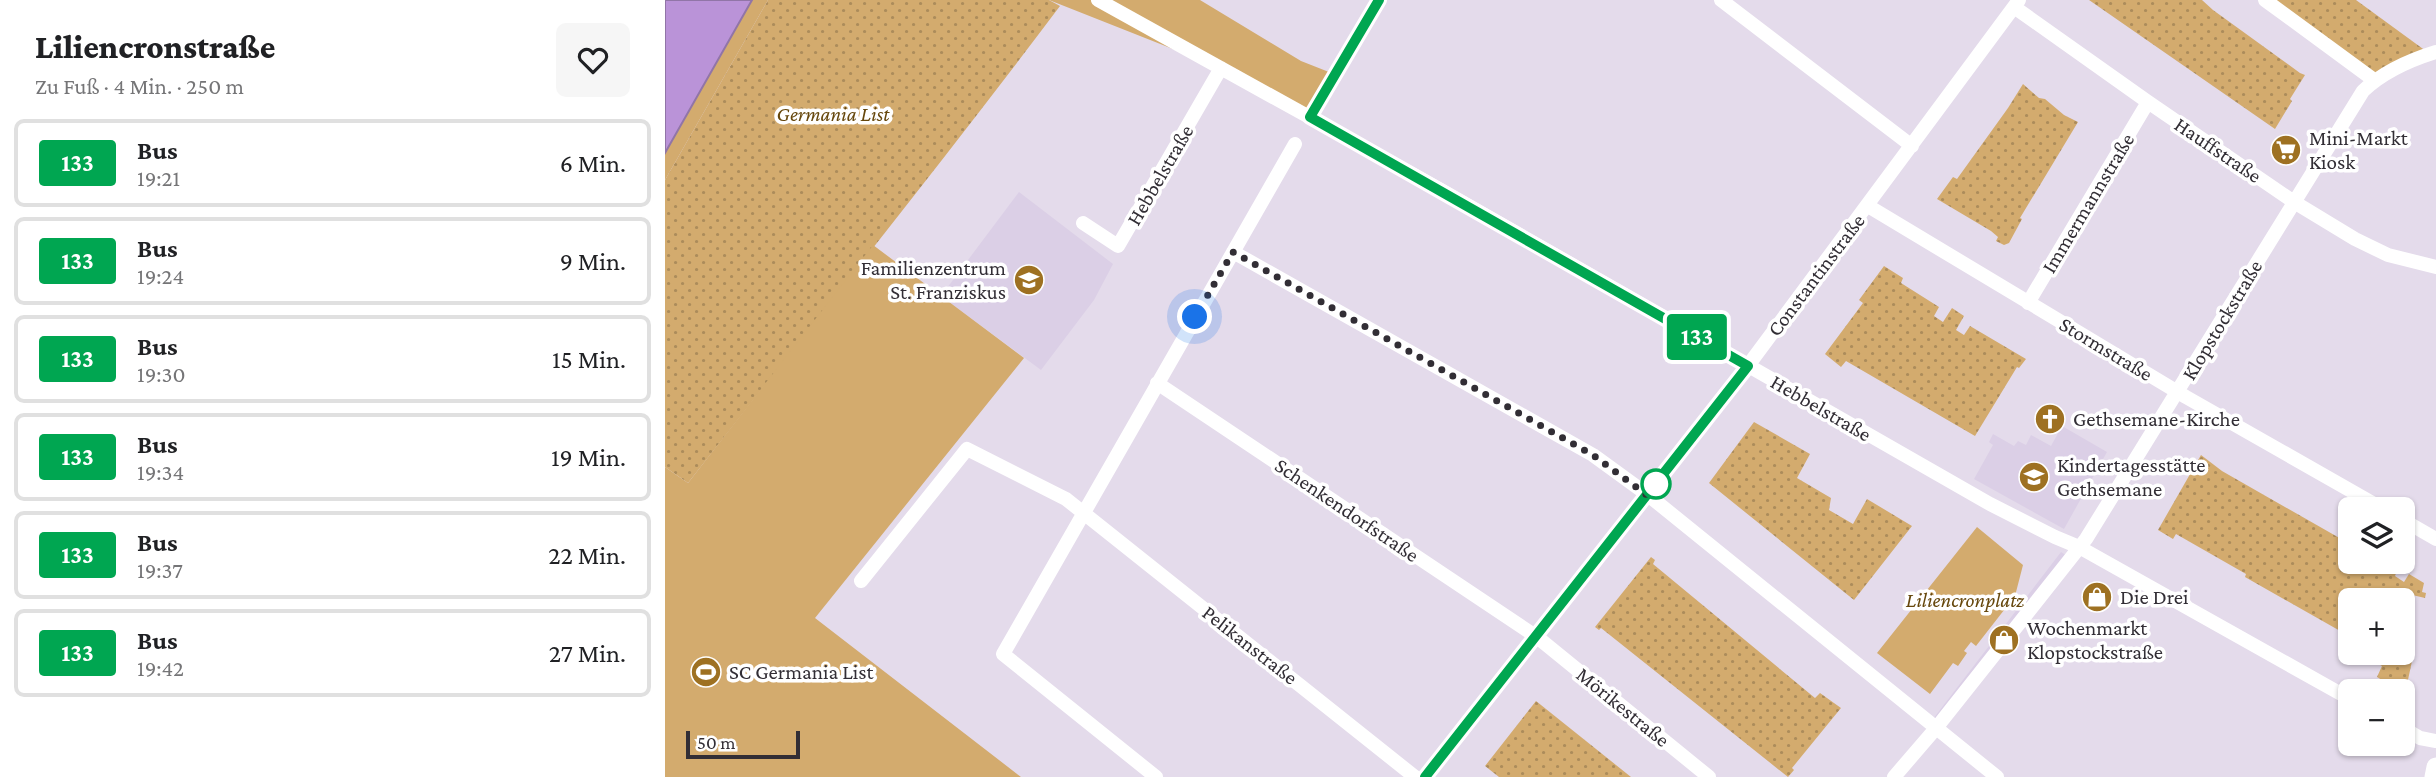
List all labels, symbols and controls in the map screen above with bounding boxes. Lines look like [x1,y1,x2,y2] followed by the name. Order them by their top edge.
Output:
[556,23,630,97] button: heart
[35,28,275,65] text: Liliencronstraße
[35,73,244,99] text: Zu Fuß · 4 Min. · 250 m
[777,102,890,126] park label: Germania List
[2170,112,2266,188] street label: Hauffstraße
[1122,120,1198,230] street label: Hebbelstraße
[2309,126,2409,174] place label: Mini-Markt Kiosk
[2037,129,2139,277] street label: Immermannstraße
[2269,133,2303,167] supermarket icon: Mini-Markt Kiosk
[137,136,178,165] text: Bus
[61,149,94,176] text: 133
[560,149,626,178] text: 6 Min.
[137,165,180,191] text: 19:21
[1762,209,1870,341] street label: Constantinstraße
[137,234,178,263] text: Bus
[61,247,94,274] text: 133
[560,247,626,276] text: 9 Min.
[861,256,1006,304] place label: Familienzentrum St. Franziskus
[2177,256,2267,384] street label: Klopstockstraße
[137,263,184,289] text: 19:24
[1012,263,1046,297] school or university icon: Familienzentrum St. Franziskus
[1177,299,1212,334] your location
[2055,312,2157,386] street label: Stormstraße
[1657,314,1737,360] line badge: 133
[1681,323,1713,350] text: 133
[137,332,178,361] text: Bus
[61,345,94,372] text: 133
[552,345,626,374] text: 15 Min.
[137,361,186,387] text: 19:30
[1766,370,1876,446] street label: Hebbelstraße
[2033,402,2067,436] church icon: Gethsemane-Kirche
[2073,407,2240,431] place label: Gethsemane-Kirche
[137,430,178,459] text: Bus
[61,443,94,470] text: 133
[551,443,626,472] text: 19 Min.
[1270,453,1424,567] street label: Schenkendorfstraße
[2057,453,2205,501] place label: Kindertagesstätte Gethsemane
[137,459,184,485] text: 19:34
[2017,460,2051,494] school or university icon: Kindertagesstätte Gethsemane
[1641,469,1671,499] unlabelled marker
[2338,497,2415,756] map controls
[2338,497,2415,574] button: layers
[137,528,178,557] text: Bus
[61,541,94,568] text: 133
[548,541,626,570] text: 22 Min.
[137,557,183,583] text: 19:37
[2080,580,2114,614] shop icon: Die Drei
[2120,585,2189,609] place label: Die Drei
[1906,588,2025,612] park label: Liliencronplatz
[2338,588,2415,665] button: +
[1198,600,1302,690] street label: Pelikanstraße
[2027,616,2163,664] place label: Wochenmarkt Klopstockstraße
[1987,623,2021,657] shop icon: Wochenmarkt Klopstockstraße
[137,626,178,655] text: Bus
[61,639,94,666] text: 133
[549,639,626,668] text: 27 Min.
[137,655,184,681] text: 19:42
[689,655,723,689] sports icon: SC Germania List
[729,660,874,684] place label: SC Germania List
[1572,662,1674,752] street label: Mörikestraße
[2338,679,2415,756] button: −
[686,728,800,760] scale bar
[697,732,736,753] text: 50 m

